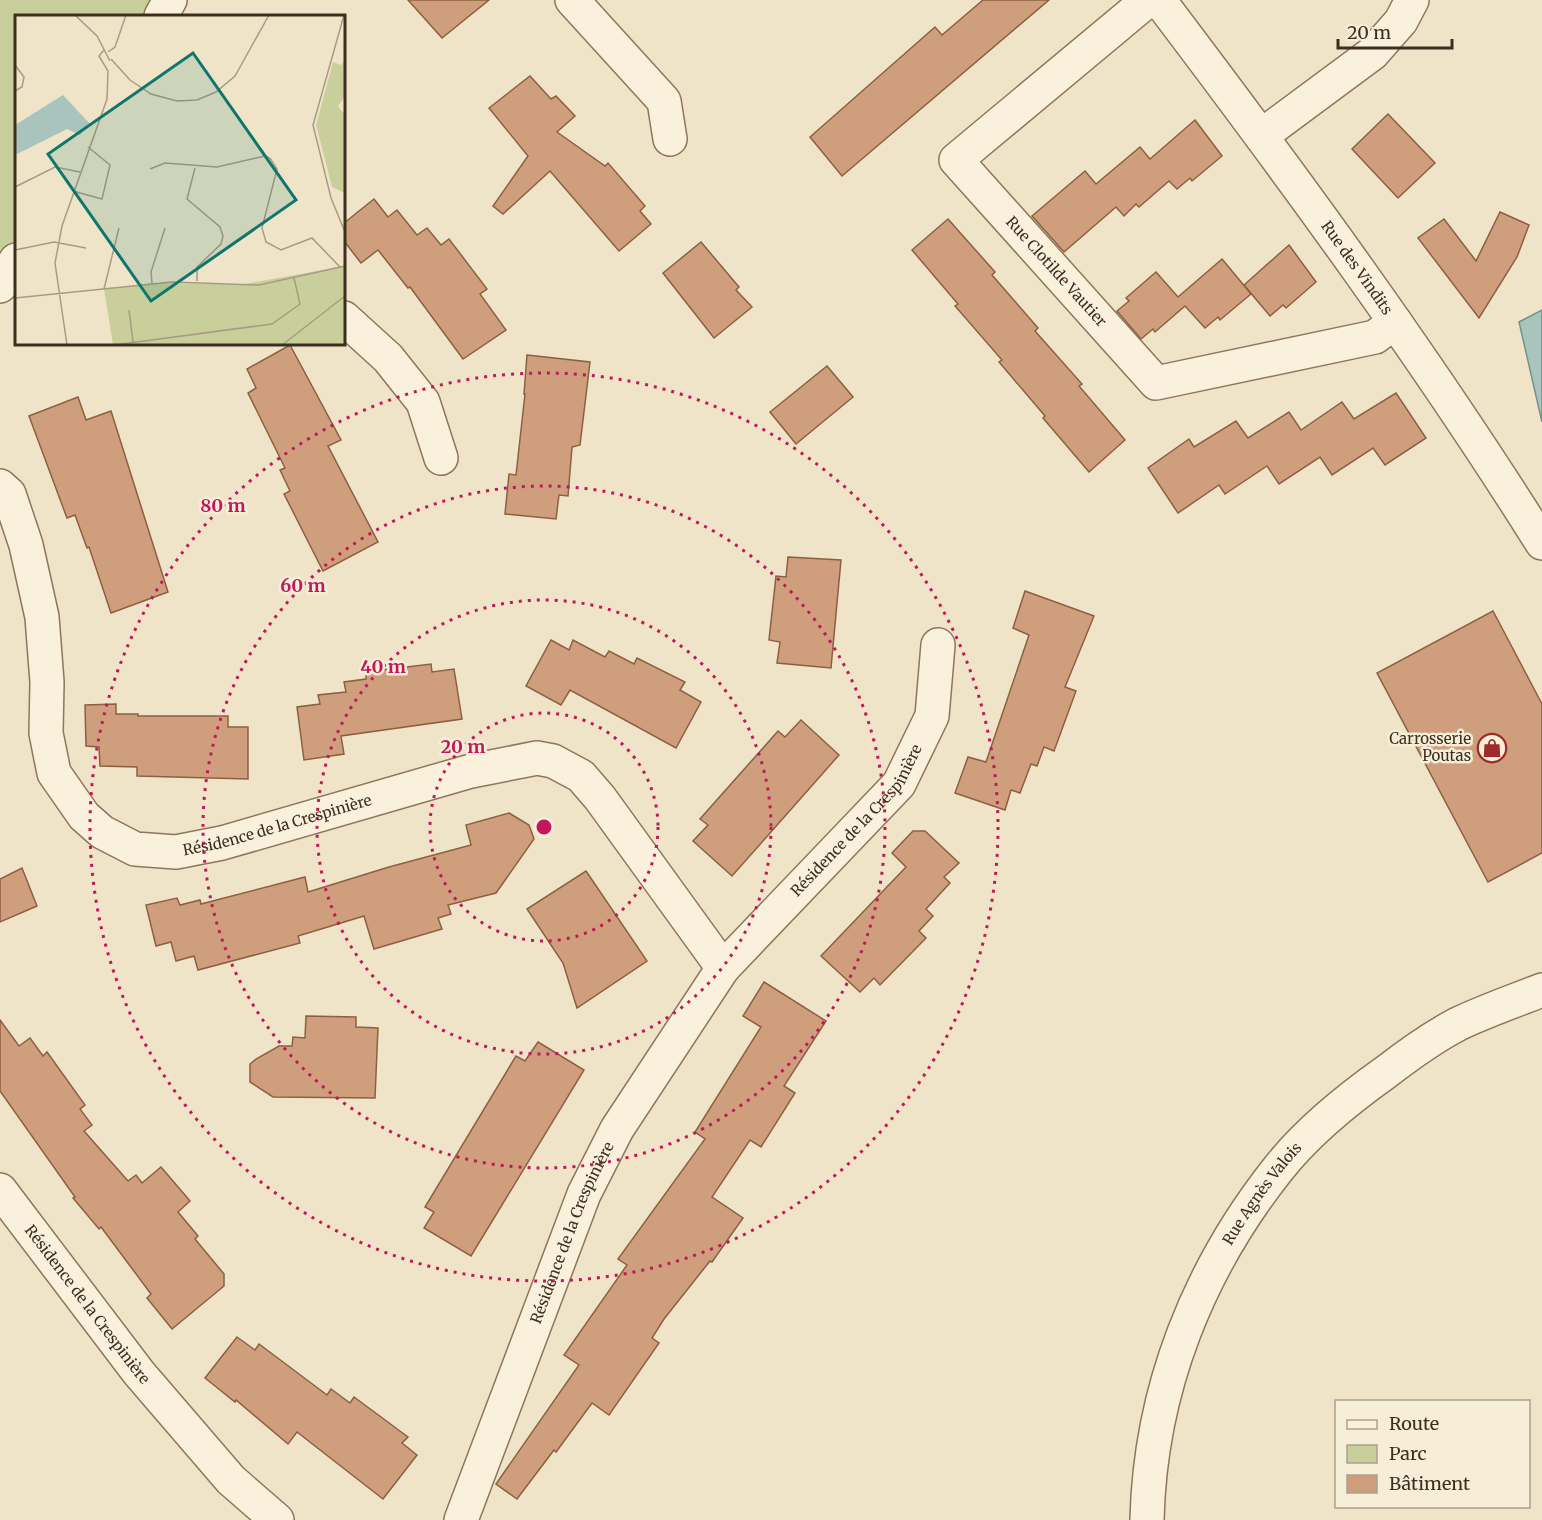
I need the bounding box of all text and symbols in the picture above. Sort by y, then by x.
scale bar [1338,12,1452,50]
inset map [15,15,345,345]
text: 20 m [1347,21,1391,44]
street label: Rue Clotilde Vautier [1002,212,1111,331]
street label: Rue des Vindits [1317,217,1397,318]
text: 80 m [200,494,246,517]
text: 60 m [280,574,326,597]
text: 40 m [360,655,406,678]
place label: Carrosserie Poutas [1389,729,1471,765]
shop icon: Carrosserie Poutas [1476,732,1508,764]
text: 20 m [441,735,485,758]
street label: Résidence de la Crespinière [787,741,926,900]
street label: Résidence de la Crespinière [181,790,374,859]
centre of rings [534,817,554,837]
street label: Résidence de la Crespinière [526,1138,618,1326]
street label: Rue Agnès Valois [1218,1138,1305,1248]
street label: Résidence de la Crespinière [21,1221,154,1388]
legend [1335,1400,1530,1508]
text: Route [1389,1412,1439,1435]
text: Parc [1389,1442,1427,1465]
text: Bâtiment [1389,1472,1470,1495]

